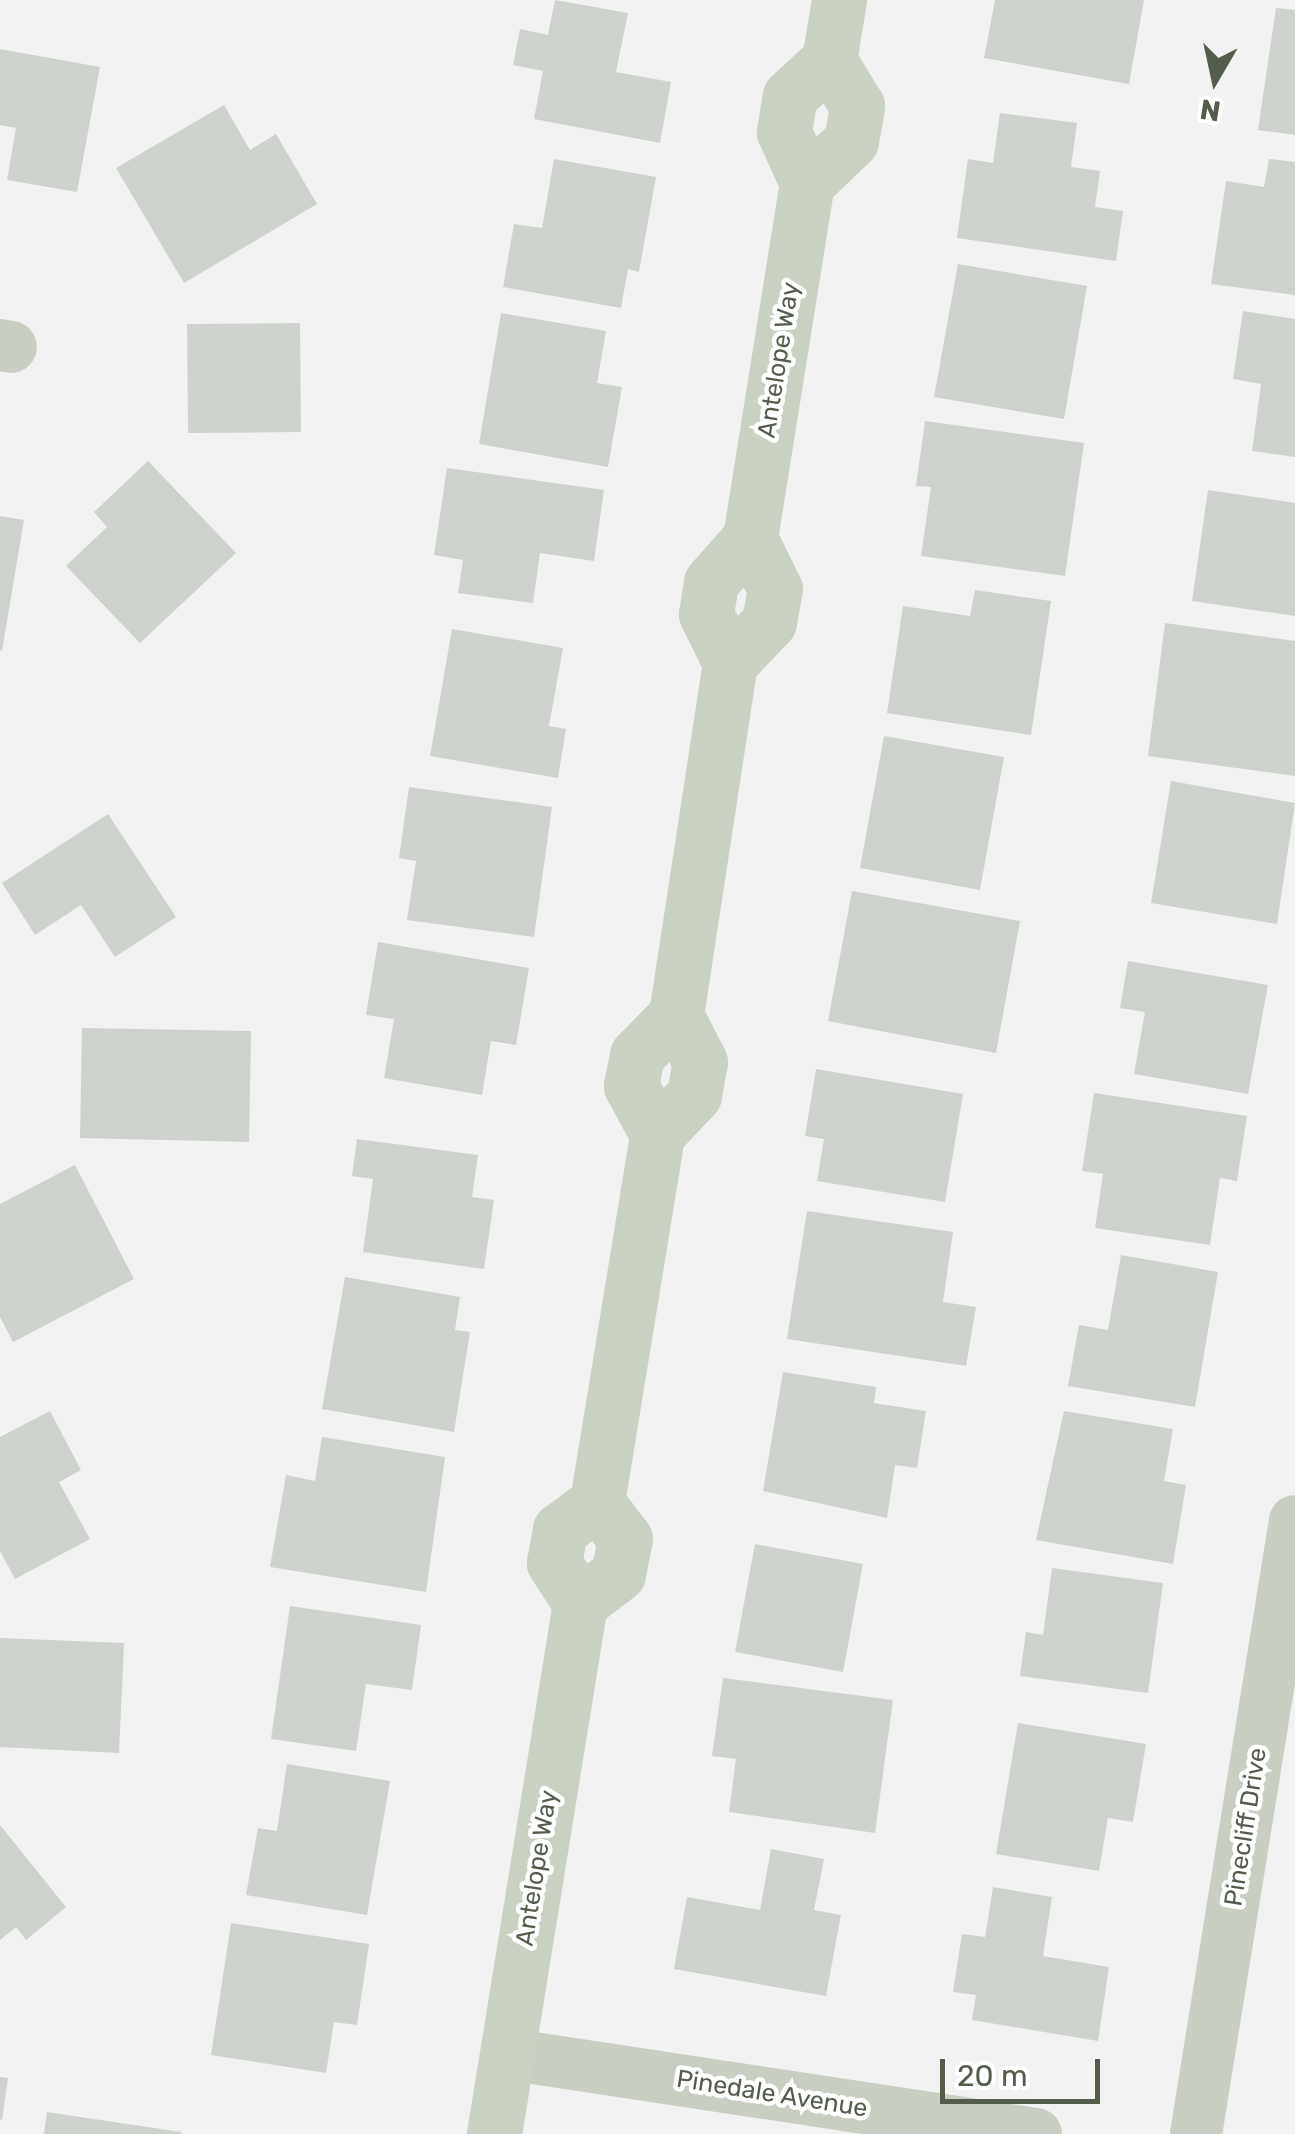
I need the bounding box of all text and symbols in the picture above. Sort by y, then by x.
north arrow [1165,30,1265,130]
text: N [1198,92,1223,128]
street label: Antelope Way [752,280,806,440]
street label: Pinecliff Drive [1219,1745,1273,1909]
street label: Antelope Way [510,1788,564,1948]
scale bar [945,2039,1105,2101]
text: 20 m [957,2058,1028,2094]
street label: Pinedale Avenue [674,2064,870,2124]

